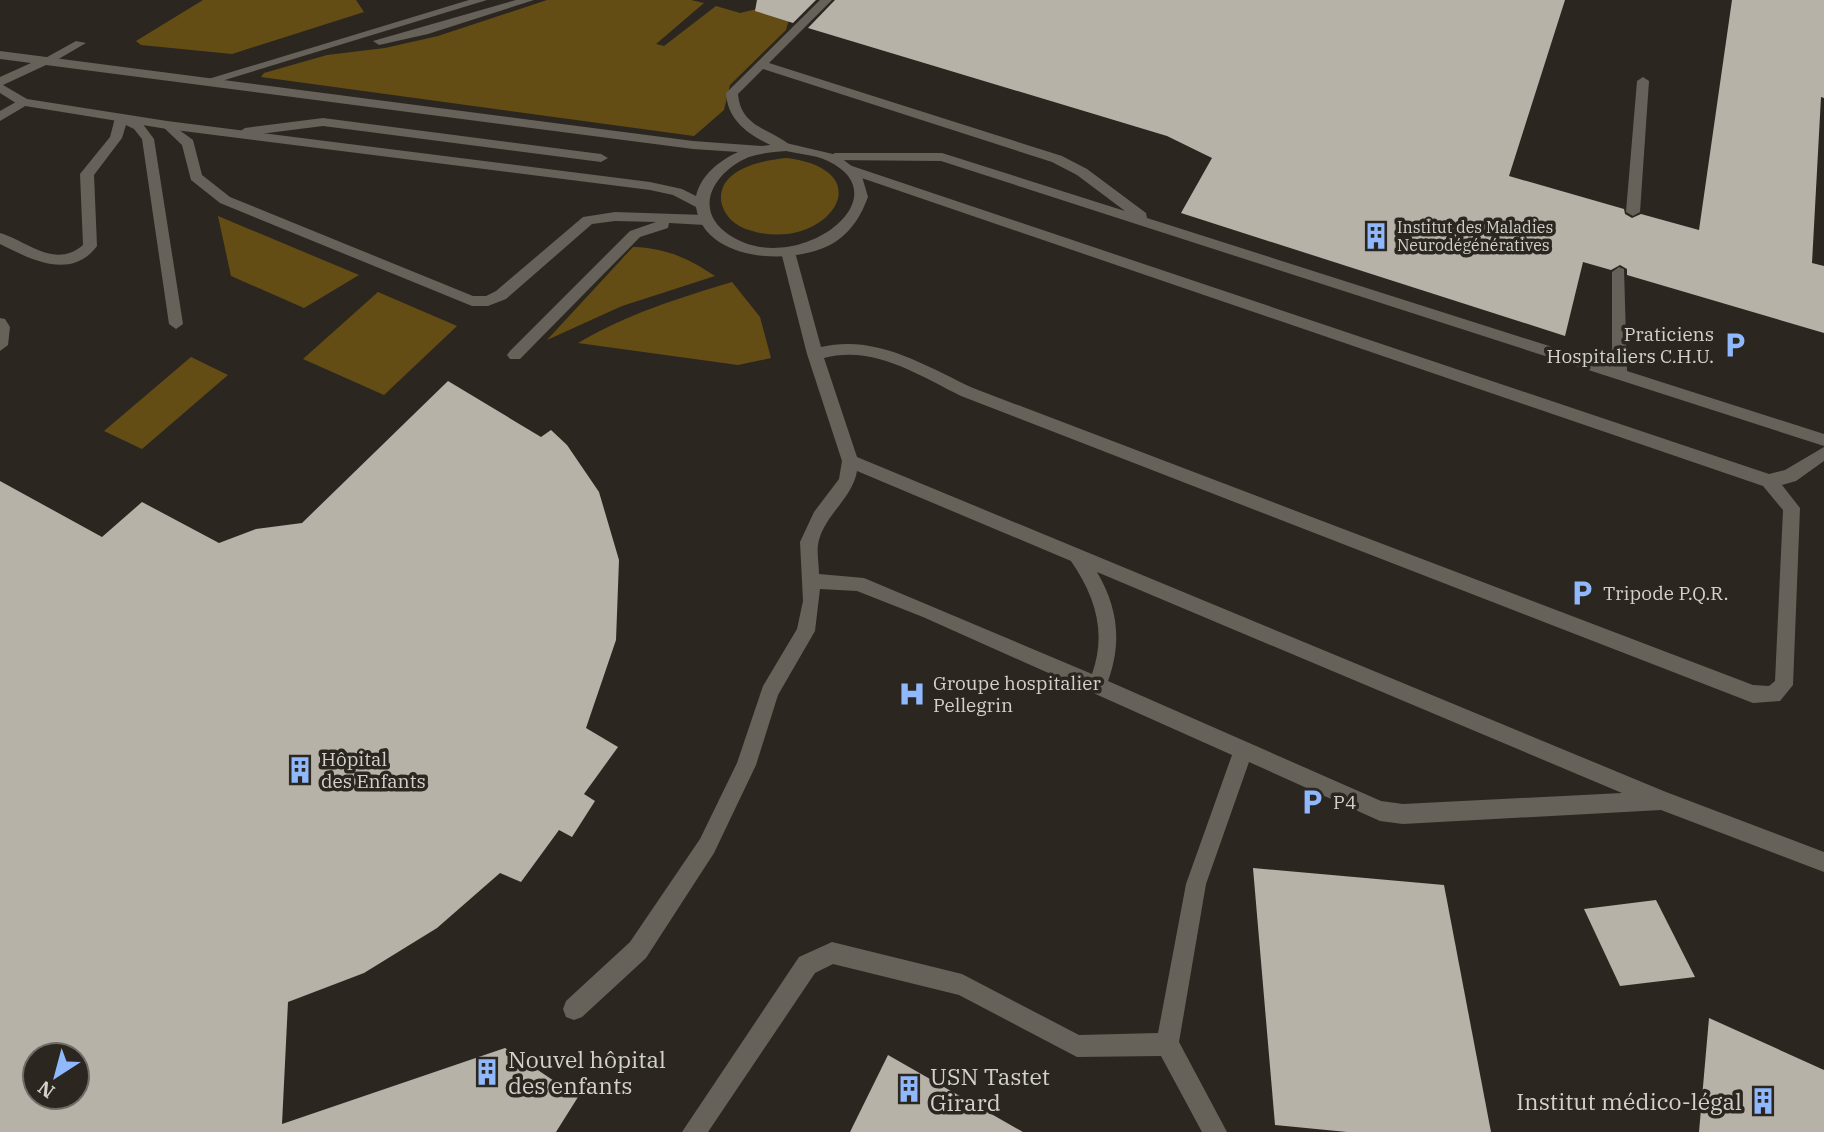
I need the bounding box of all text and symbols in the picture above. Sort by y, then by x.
place label: Institut des Maladies Neurodégénératives [1397,217,1553,255]
building icon: Institut des Maladies Neurodégénératives [1361,221,1391,251]
place label: Praticiens Hospitaliers C.H.U. [1547,322,1714,368]
parking icon: Praticiens Hospitaliers C.H.U. [1720,330,1750,360]
parking icon: Tripode P.Q.R. [1567,578,1597,608]
place label: Tripode P.Q.R. [1603,581,1729,605]
place label: Groupe hospitalier Pellegrin [933,671,1101,717]
hospital icon: Groupe hospitalier Pellegrin [897,679,927,709]
place label: Hôpital des Enfants [321,747,426,793]
building icon: Hôpital des Enfants [285,755,315,785]
parking icon: P4 [1297,787,1327,817]
place label: P4 [1333,790,1356,814]
north arrow [21,1041,91,1111]
place label: Nouvel hôpital des enfants [508,1044,666,1100]
building icon: Nouvel hôpital des enfants [472,1057,502,1087]
place label: USN Tastet Girard [930,1061,1050,1117]
building icon: USN Tastet Girard [894,1074,924,1104]
text: N [33,1076,59,1104]
place label: Institut médico-légal [1516,1086,1742,1116]
building icon: Institut médico-légal [1748,1086,1778,1116]

